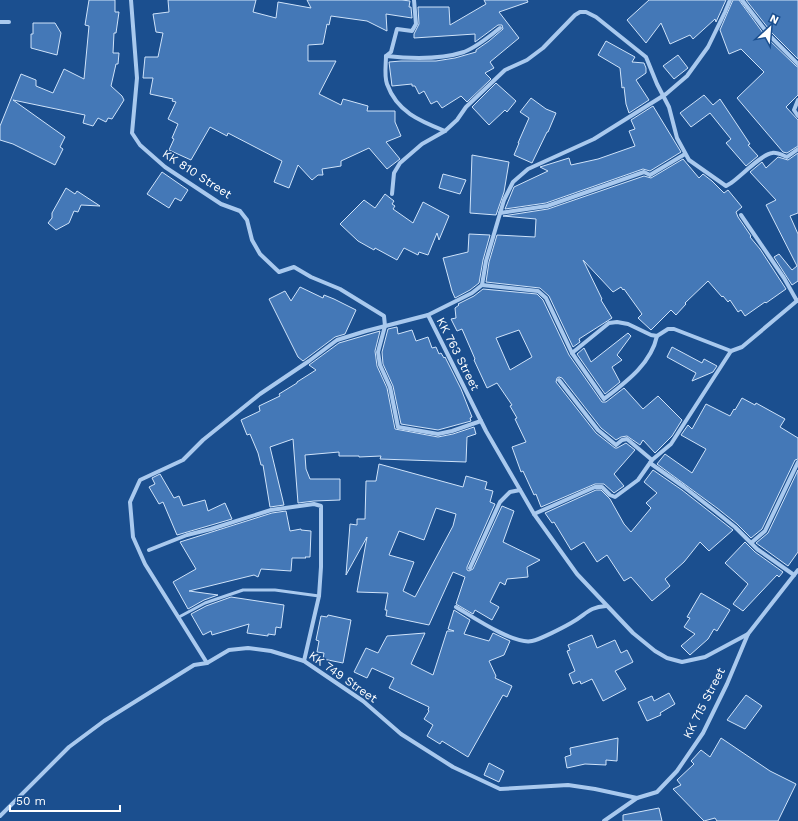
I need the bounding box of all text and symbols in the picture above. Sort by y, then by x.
north arrow [750,8,790,48]
text: N [768,12,781,27]
street label: KK 810 Street [160,146,234,202]
street label: KK 763 Street [434,315,482,393]
street label: KK 749 Street [306,648,380,706]
street label: KK 715 Street [680,665,728,741]
scale bar [10,787,120,813]
text: 50 m [16,794,46,808]

